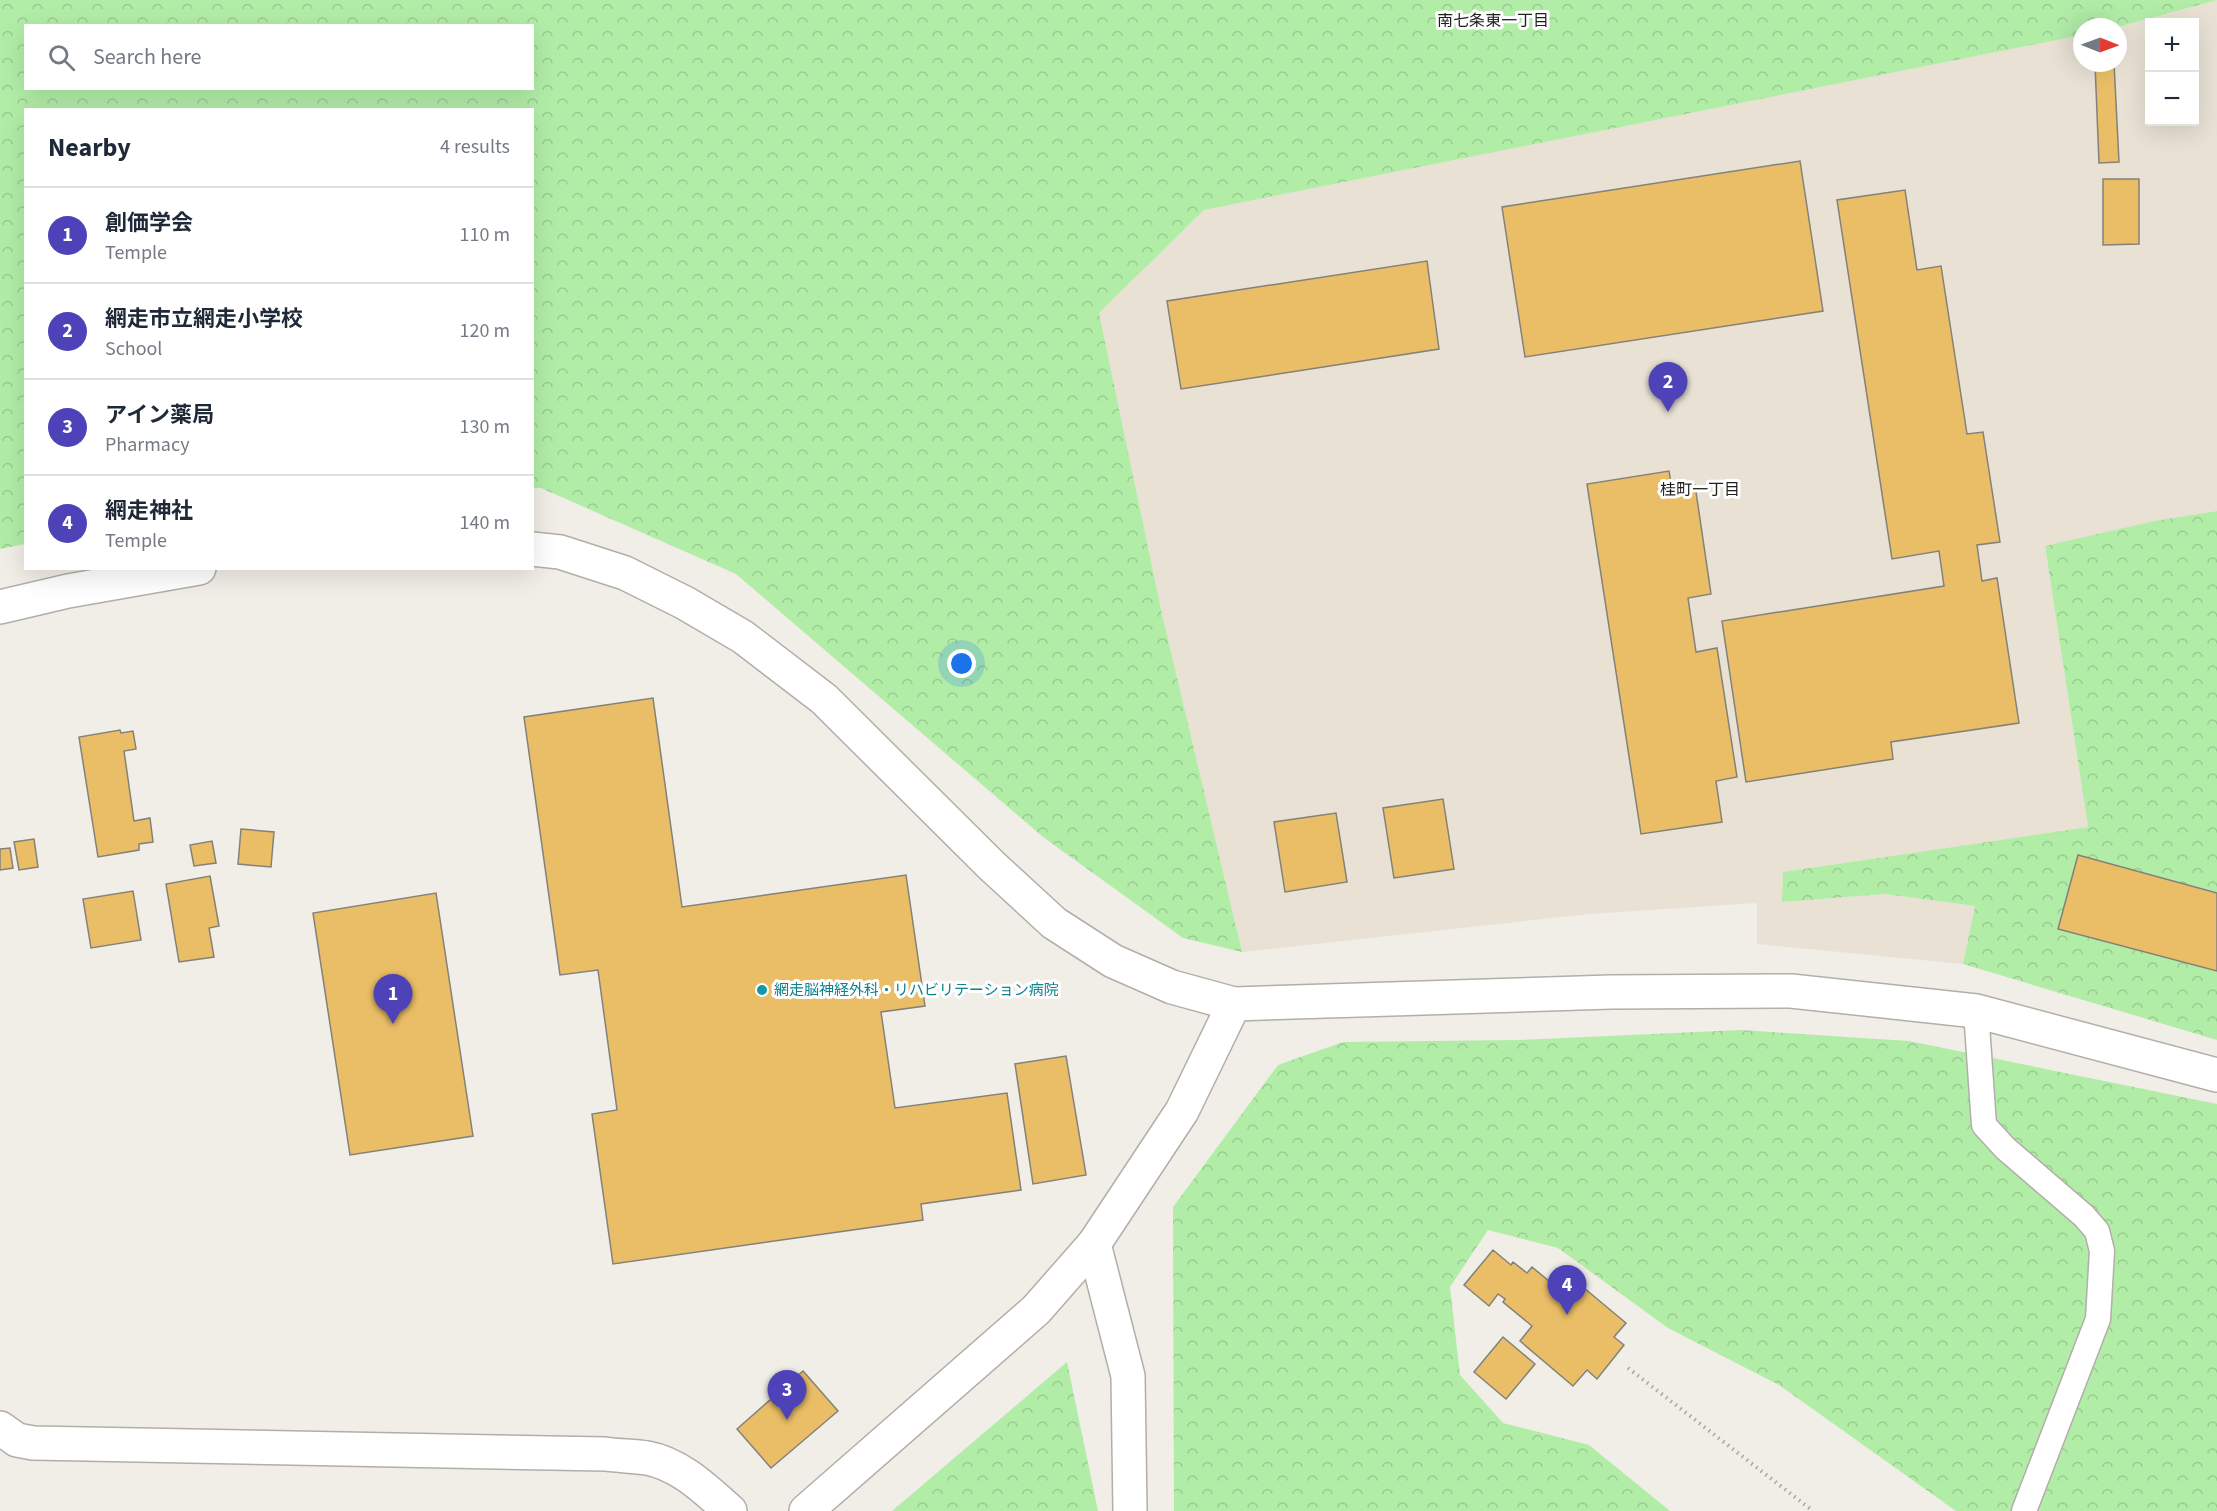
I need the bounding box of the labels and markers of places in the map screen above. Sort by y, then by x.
pin: 2 [1648,362,1688,412]
pin: 1 [374,974,412,1024]
place label: 網走脳神経外科・リハビリテーション病院 [774,980,1059,1001]
marker: 網走脳神経外科・リハビリテーション病院 [755,983,769,997]
pin: 4 [1548,1266,1586,1315]
pin: 3 [768,1370,806,1420]

